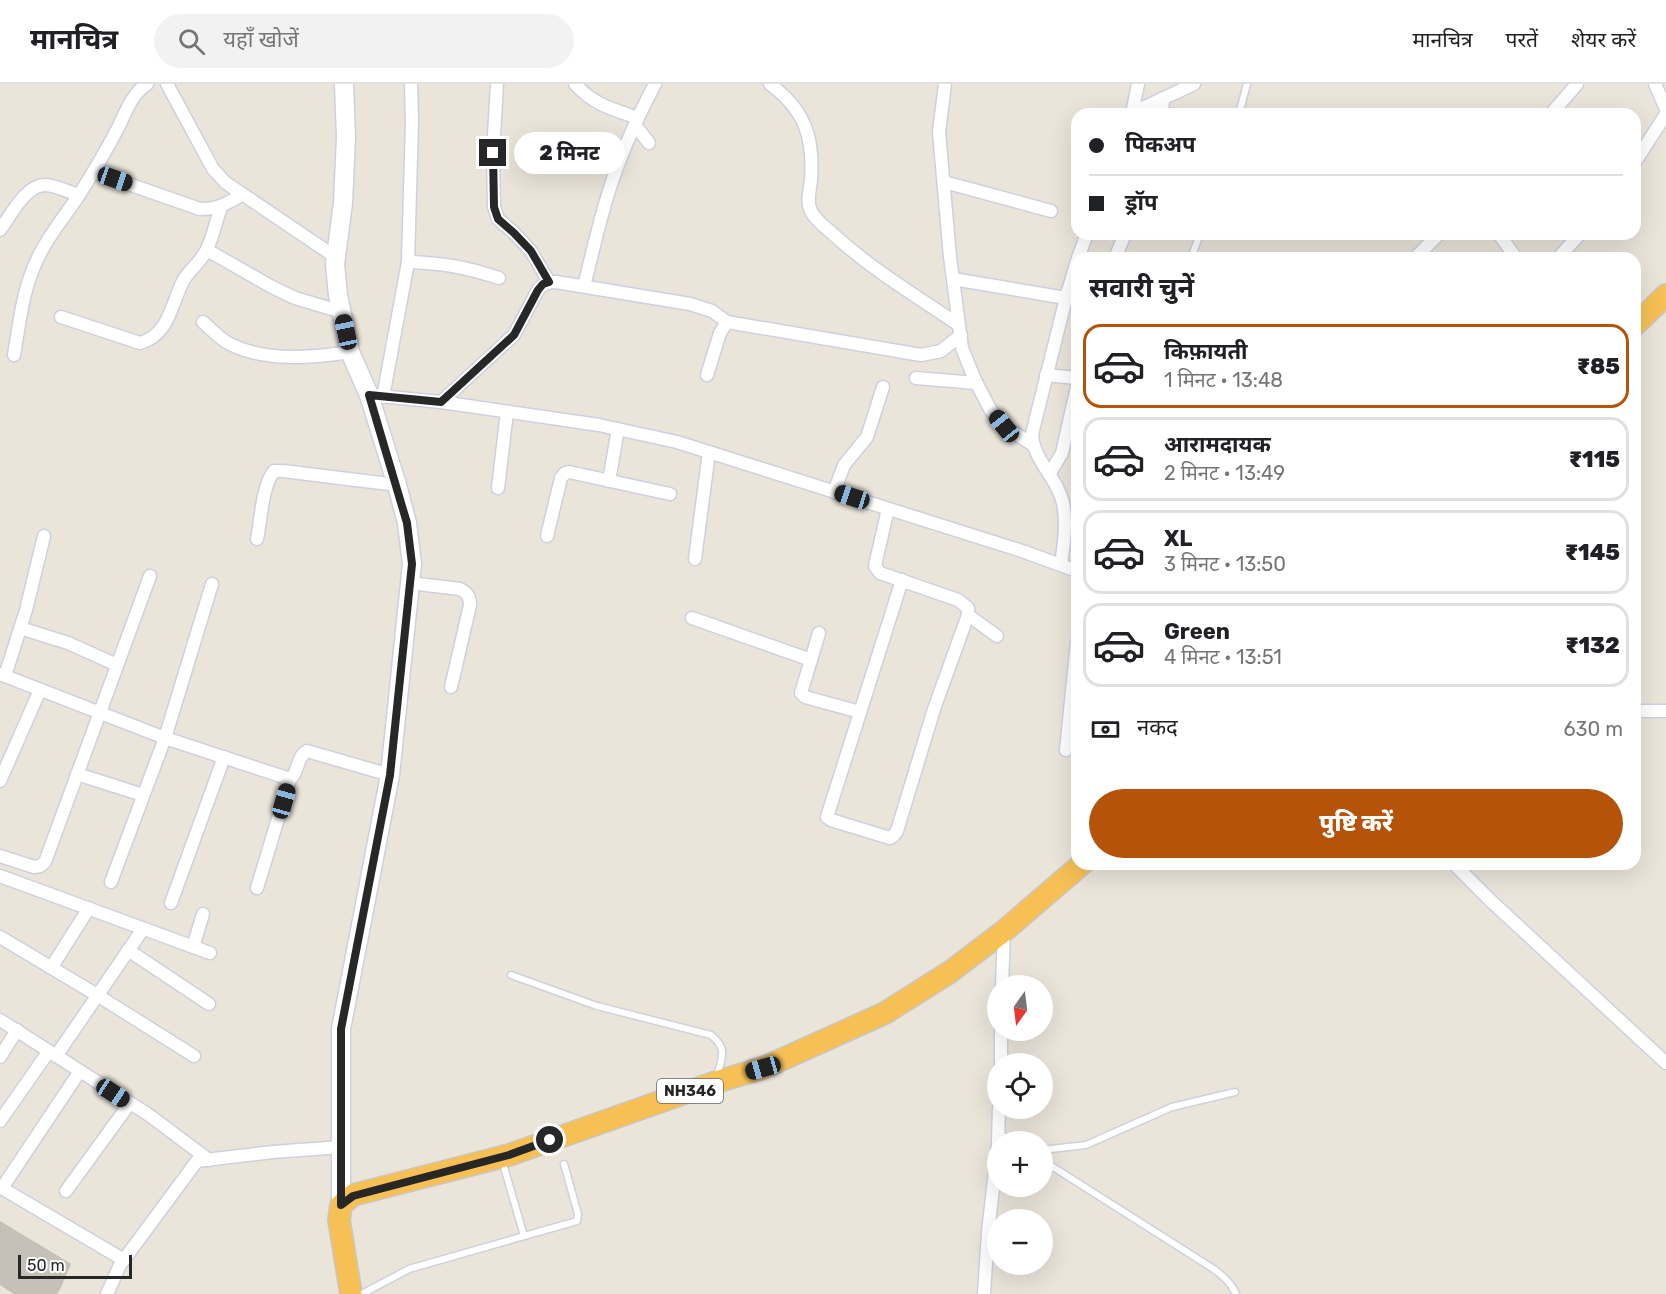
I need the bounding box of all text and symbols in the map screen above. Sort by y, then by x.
search box [154,14,574,68]
text: मानचित्र [30,23,118,56]
icon: search [175,25,208,58]
text: यहाँ खोजें [223,26,299,53]
text: मानचित्र [1413,27,1473,52]
text: परतें [1506,27,1538,52]
text: शेयर करें [1571,27,1636,52]
text: पिकअप [1125,131,1196,158]
callout: 2 मिनट [514,132,625,174]
route end [479,139,506,166]
text: 2 मिनट [539,141,600,165]
car [95,165,135,193]
text: ड्रॉप [1125,189,1158,216]
text: सवारी चुनें [1089,272,1194,304]
car [333,313,359,351]
text: किफ़ायती [1164,338,1248,365]
icon: car [1092,339,1146,393]
text: ₹85 [1577,353,1620,380]
text: 1 मिनट · 13:48 [1164,368,1283,392]
car [986,406,1022,446]
text: आरामदायक [1164,431,1271,458]
icon: car [1092,432,1146,486]
text: ₹115 [1569,446,1620,473]
text: 2 मिनट · 13:49 [1164,461,1285,485]
car [832,483,872,511]
icon: car [1092,525,1146,579]
text: XL [1164,525,1192,552]
text: ₹145 [1565,539,1620,566]
text: 3 मिनट · 13:50 [1164,552,1286,576]
icon: car [1092,618,1146,672]
text: Green [1164,618,1230,645]
text: ₹132 [1565,632,1620,659]
text: 4 मिनट · 13:51 [1164,645,1282,669]
icon: cash [1089,713,1122,746]
text: नकद [1137,714,1178,741]
text: 630 m [1564,717,1623,741]
car [270,781,298,821]
button: पुष्टि करें [1089,789,1623,858]
north arrow [987,975,1053,1041]
map controls [987,975,1053,1275]
button: locate [987,1053,1053,1119]
car [743,1054,783,1082]
car [93,1076,133,1110]
road number: NH346 [657,1079,723,1103]
route start [536,1126,563,1153]
button: + [987,1131,1053,1197]
button: − [987,1209,1053,1275]
scale bar [18,1252,132,1280]
text: 50 m [27,1256,65,1275]

